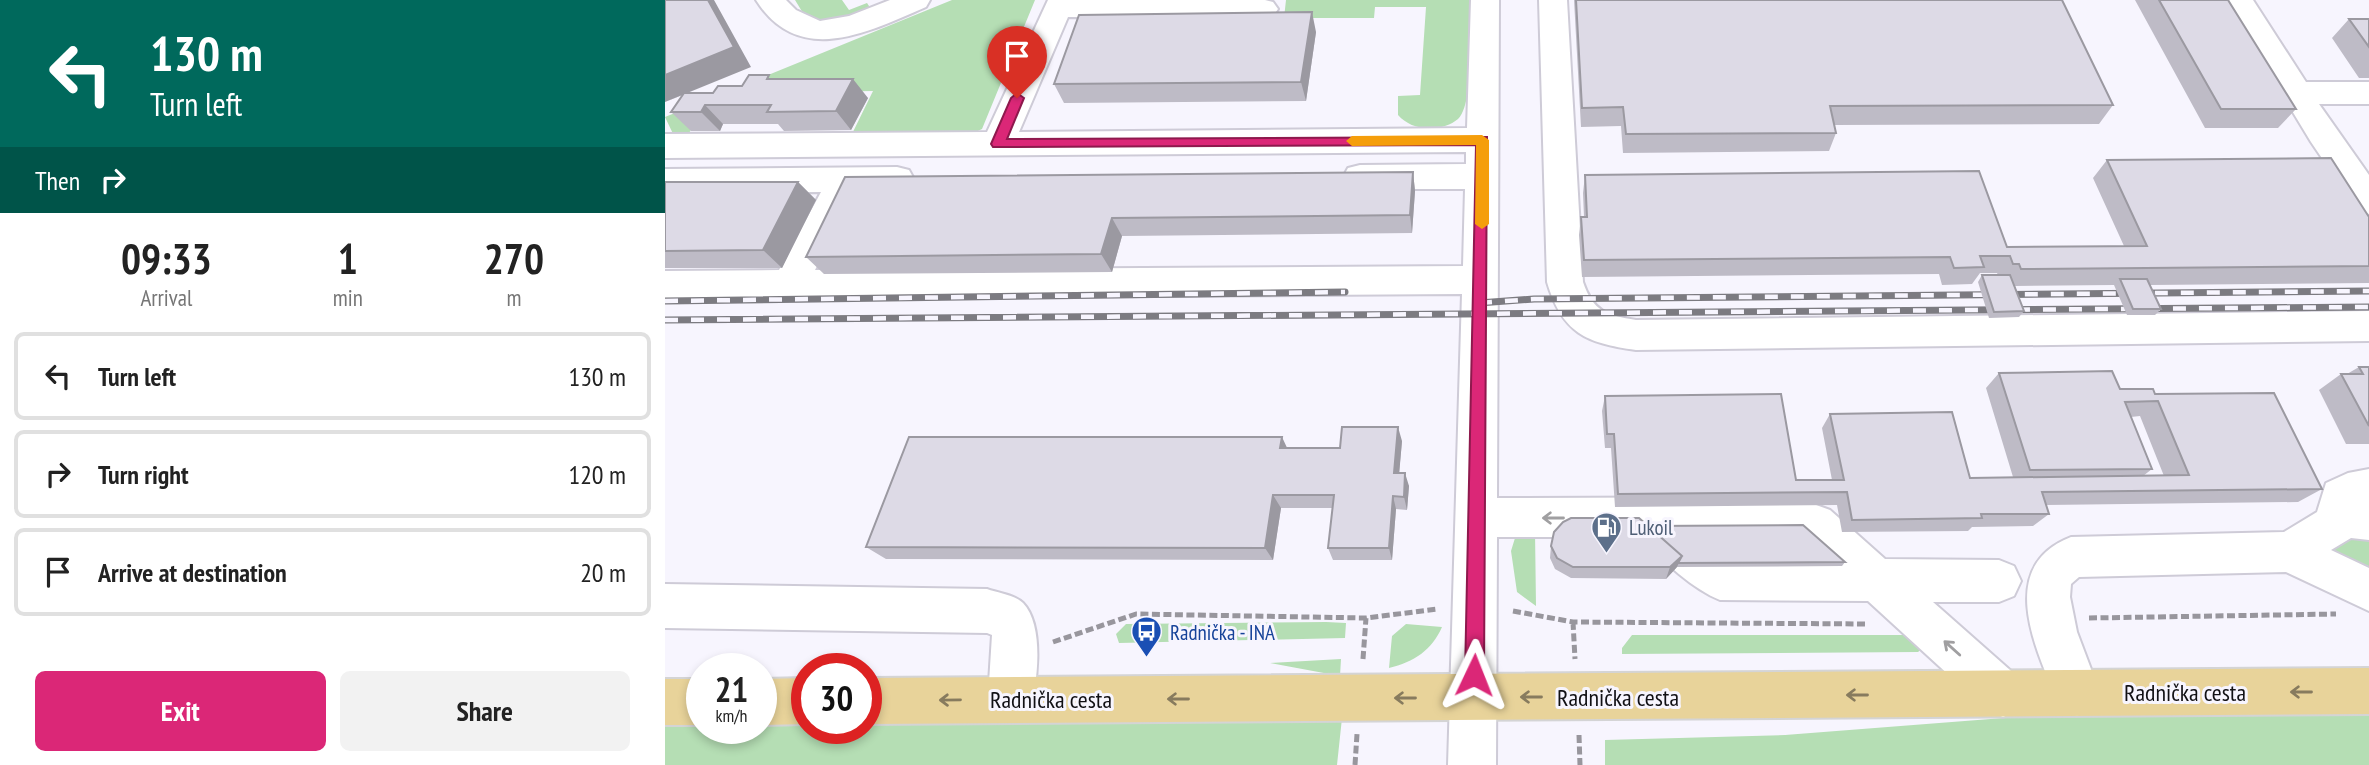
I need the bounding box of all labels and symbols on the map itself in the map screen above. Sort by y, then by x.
pin [987,26,1047,98]
fuel station icon: Lukoil [1589,510,1623,554]
one-way arrow [1542,511,1565,525]
place label: Lukoil [1629,514,1673,541]
bus stop icon: Radnička - INA [1130,615,1164,659]
place label: Radnička - INA [1170,619,1275,646]
position arrow [1437,638,1511,712]
one-way arrow [1944,640,1961,657]
speed limit sign: 30 [791,653,882,744]
street label: Radnička cesta [2124,677,2246,708]
street label: Radnička cesta [1557,682,1679,713]
street label: Radnička cesta [990,684,1112,715]
one-way arrow [2290,685,2313,698]
one-way arrow [1846,688,1869,702]
one-way arrow [1520,690,1543,704]
one-way arrow [1394,691,1417,705]
one-way arrow [1167,692,1190,706]
one-way arrow [939,693,962,707]

